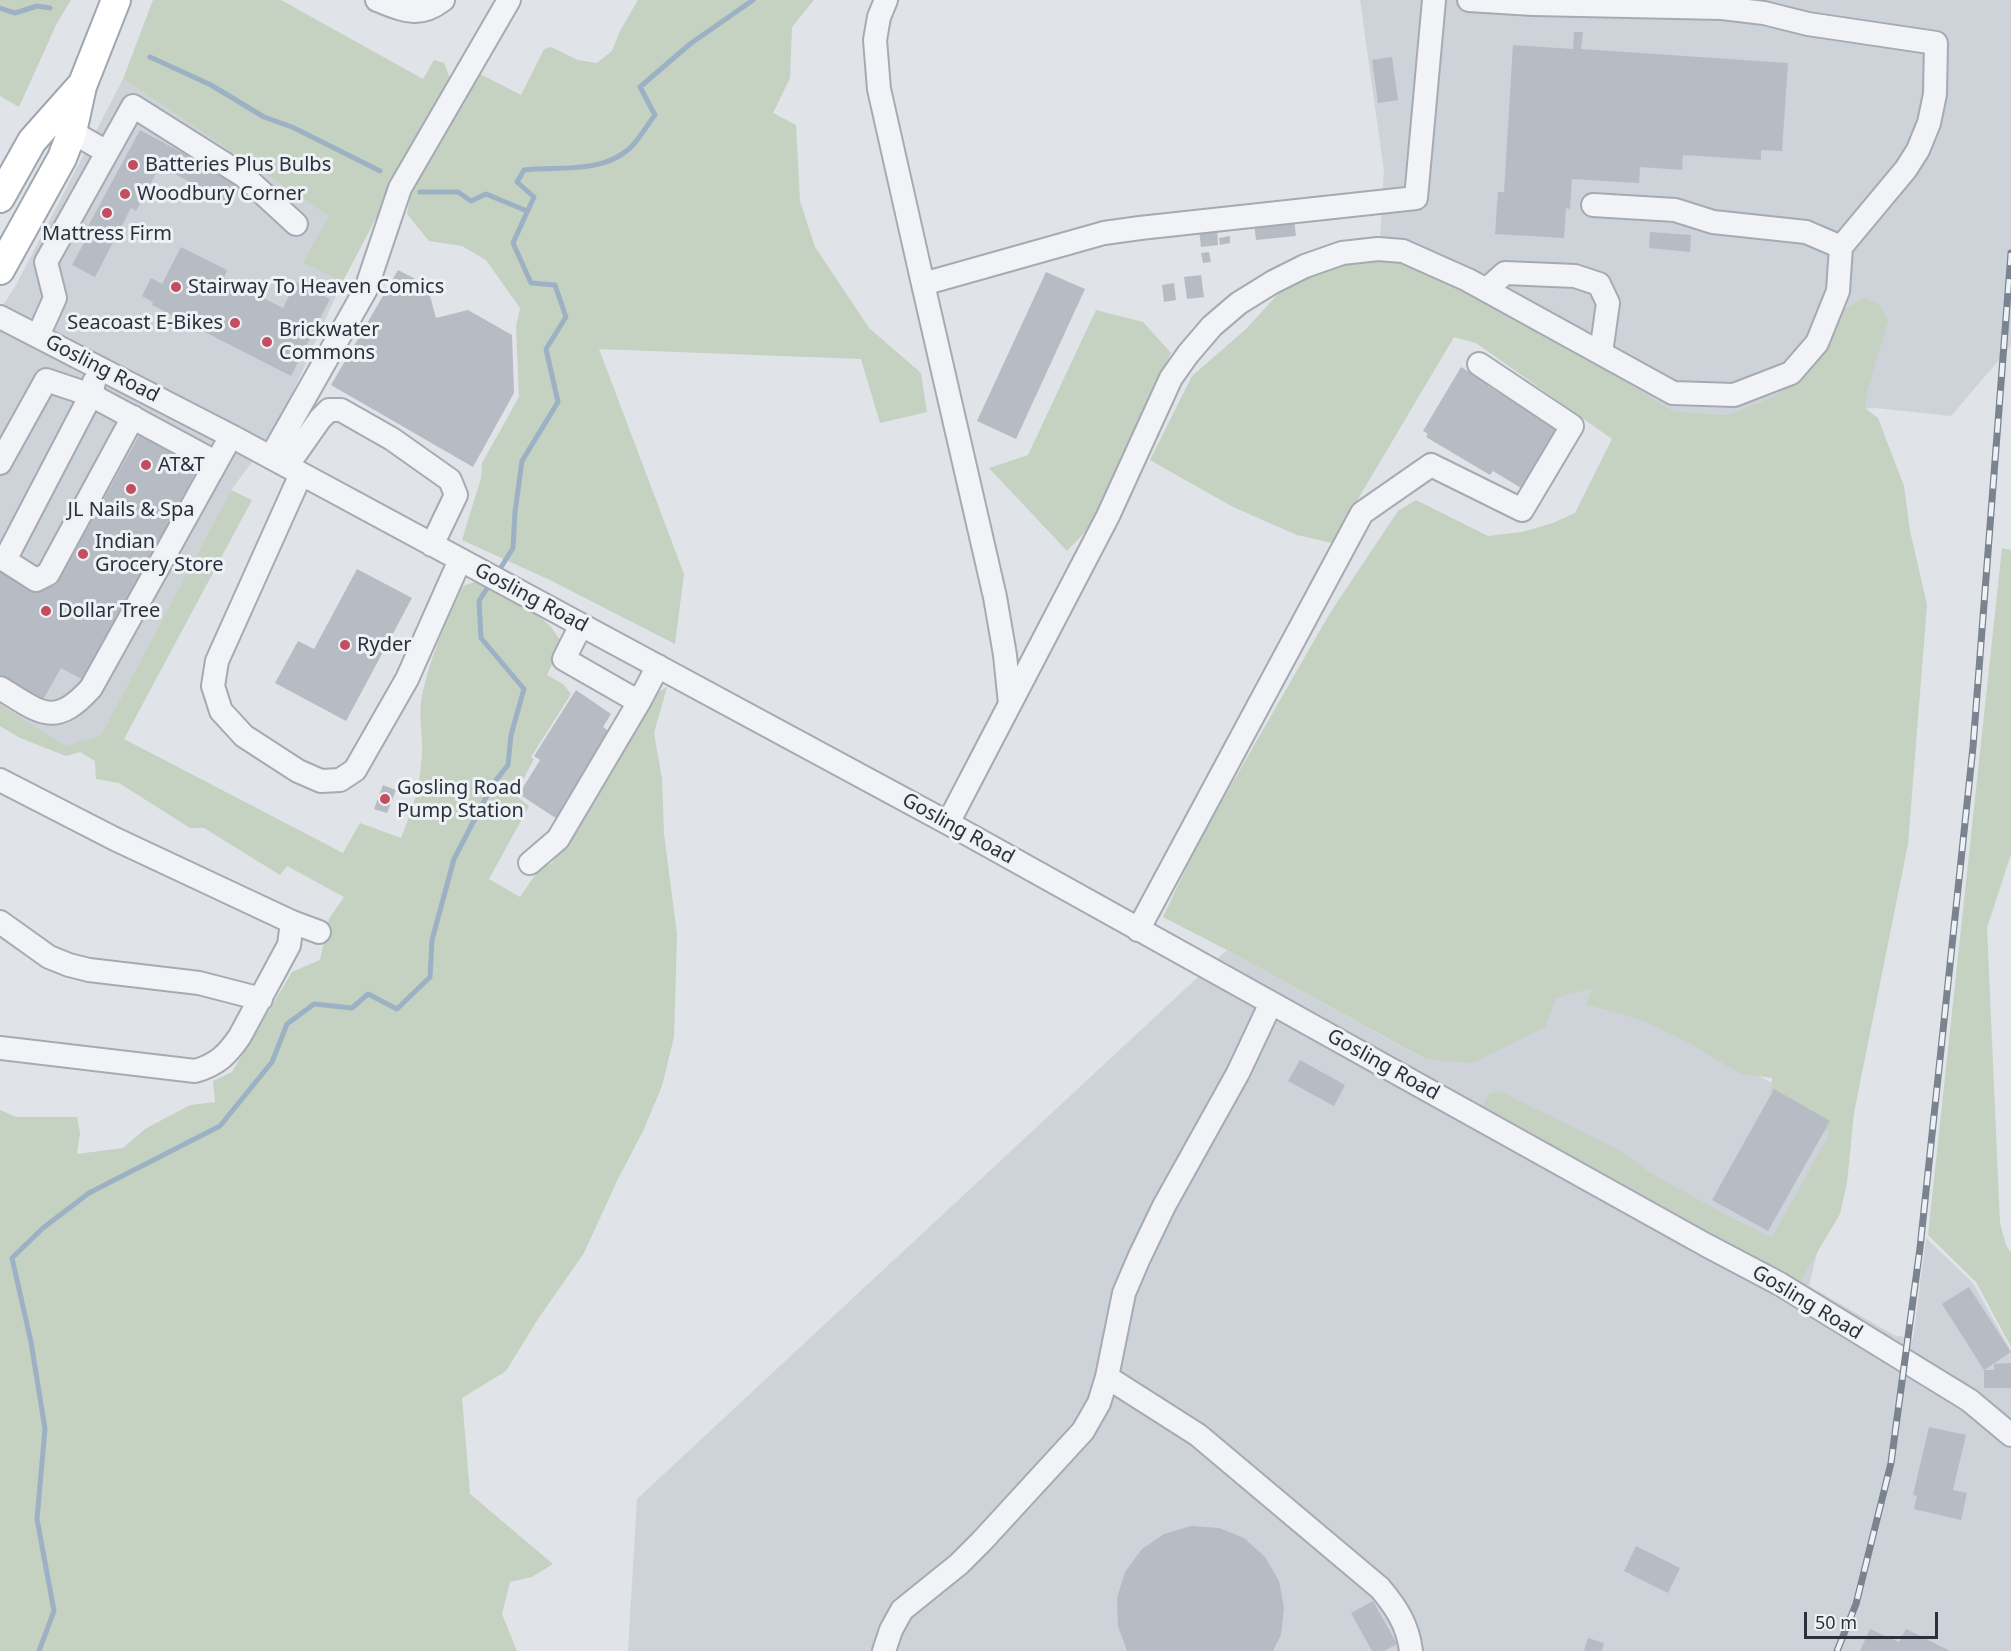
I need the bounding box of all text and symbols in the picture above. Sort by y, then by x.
place label: Batteries Plus Bulbs [145,153,331,177]
marker: Batteries Plus Bulbs [126,158,140,172]
place label: Woodbury Corner [137,182,305,206]
marker: Woodbury Corner [118,187,132,201]
marker: Mattress Firm [100,206,114,220]
place label: Mattress Firm [42,222,172,246]
place label: Stairway To Heaven Comics [188,275,444,299]
marker: Stairway To Heaven Comics [169,280,183,294]
place label: Seacoast E-Bikes [67,311,223,335]
marker: Seacoast E-Bikes [228,316,242,330]
place label: Brickwater Commons [279,318,379,365]
street label: Gosling Road [41,330,163,408]
marker: Brickwater Commons [260,335,274,349]
place label: AT&T [158,453,205,477]
marker: AT&T [139,458,153,472]
marker: JL Nails & Spa [124,482,138,496]
place label: JL Nails & Spa [68,498,194,522]
place label: Indian Grocery Store [95,530,223,577]
marker: Indian Grocery Store [76,547,90,561]
street label: Gosling Road [470,558,592,638]
place label: Dollar Tree [58,599,160,623]
marker: Dollar Tree [39,604,53,618]
place label: Ryder [357,633,411,657]
marker: Ryder [338,638,352,652]
place label: Gosling Road Pump Station [397,776,524,823]
street label: Gosling Road [898,788,1018,870]
marker: Gosling Road Pump Station [378,792,392,806]
street label: Gosling Road [1323,1024,1443,1106]
street label: Gosling Road [1747,1261,1867,1345]
scale bar [1807,1600,1940,1638]
text: 50 m [1815,1610,1857,1634]

